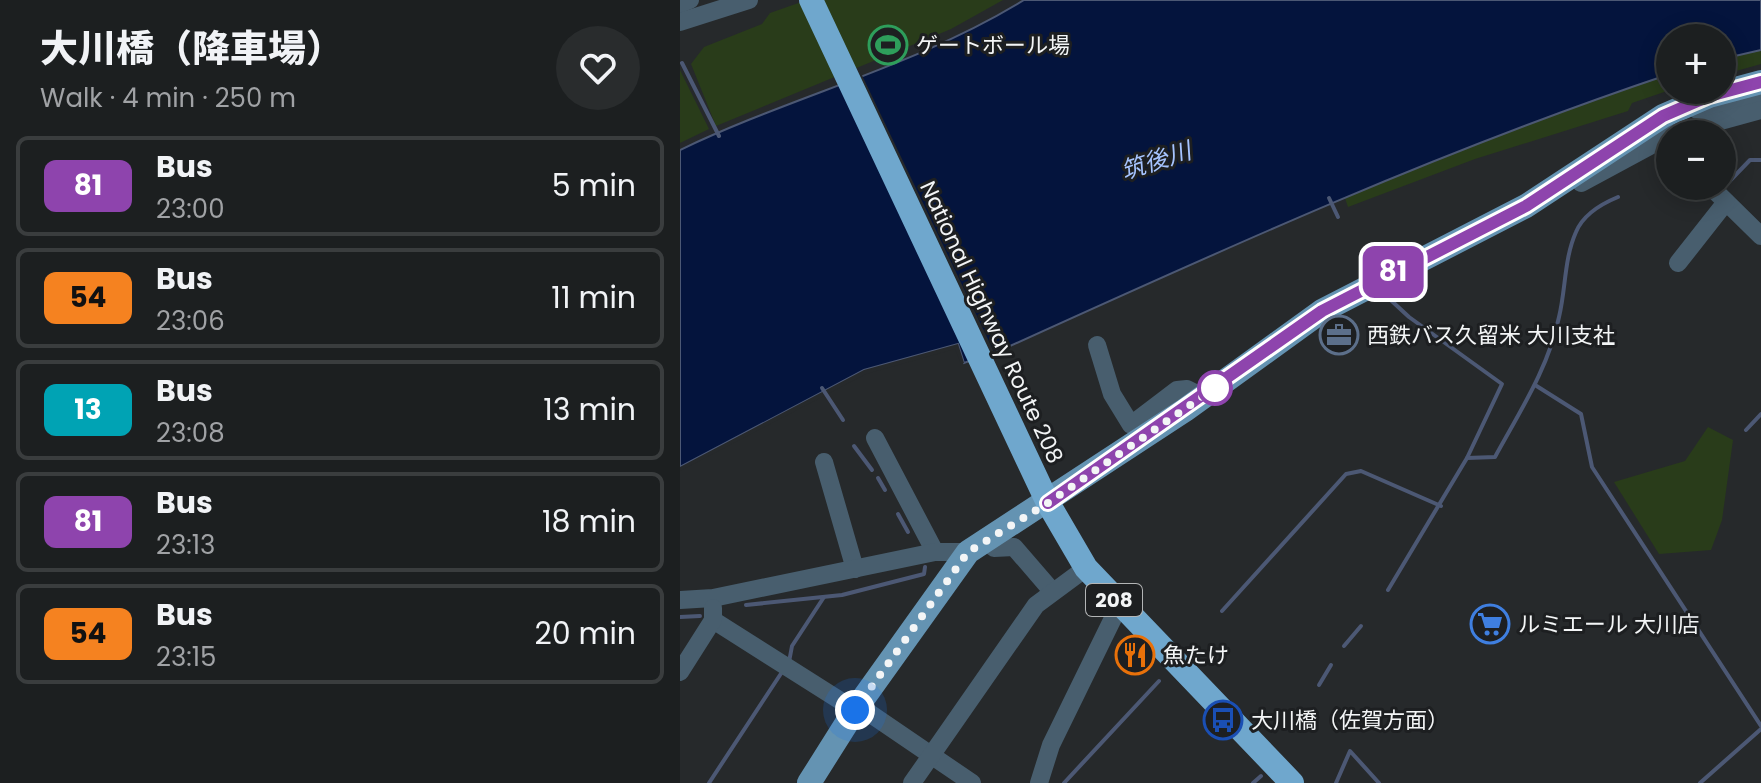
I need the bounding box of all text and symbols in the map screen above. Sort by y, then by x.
text: 大川橋（降車場） [40,22,344,75]
sports icon: ゲートボール場 [867,24,909,66]
map controls [1656,24,1736,200]
button: + [1656,24,1736,104]
button: heart [556,26,640,110]
place label: ゲートボール場 [916,30,1070,61]
text: Walk · 4 min · 250 m [40,80,296,116]
button: − [1656,120,1736,200]
water label: 筑後川 [1117,133,1198,187]
text: Bus [156,145,213,188]
text: 5 min [552,164,636,207]
text: 81 [74,166,102,205]
street label: National Highway Route 208 [912,176,1071,468]
text: 23:00 [156,191,224,227]
line badge: 81 [1357,246,1429,298]
text: 81 [1379,252,1407,291]
text: Bus [156,257,213,300]
text: 11 min [551,276,636,319]
text: 54 [69,278,107,317]
text: 23:06 [156,303,225,339]
office icon: 西鉄バス久留米 大川支社 [1318,314,1360,356]
place label: 西鉄バス久留米 大川支社 [1367,320,1615,351]
text: Bus [156,369,213,412]
unlabelled marker [1198,371,1232,405]
text: 13 min [543,388,636,431]
text: 13 [74,390,102,429]
text: 23:08 [156,415,225,451]
text: Bus [156,481,213,524]
text: 18 min [542,500,636,543]
text: 81 [74,502,102,541]
text: 23:13 [156,527,215,563]
road number: 208 [1086,584,1142,616]
text: Bus [156,593,213,636]
supermarket icon: ルミエール 大川店 [1469,603,1511,645]
place label: ルミエール 大川店 [1518,609,1700,640]
text: 20 min [534,612,636,655]
text: 54 [69,614,107,653]
restaurant icon: 魚たけ [1114,634,1156,676]
text: 23:15 [156,639,216,675]
place label: 魚たけ [1163,640,1229,671]
your location [835,690,875,730]
bus stop icon: 大川橋（佐賀方面） [1202,699,1244,741]
place label: 大川橋（佐賀方面） [1251,705,1449,736]

